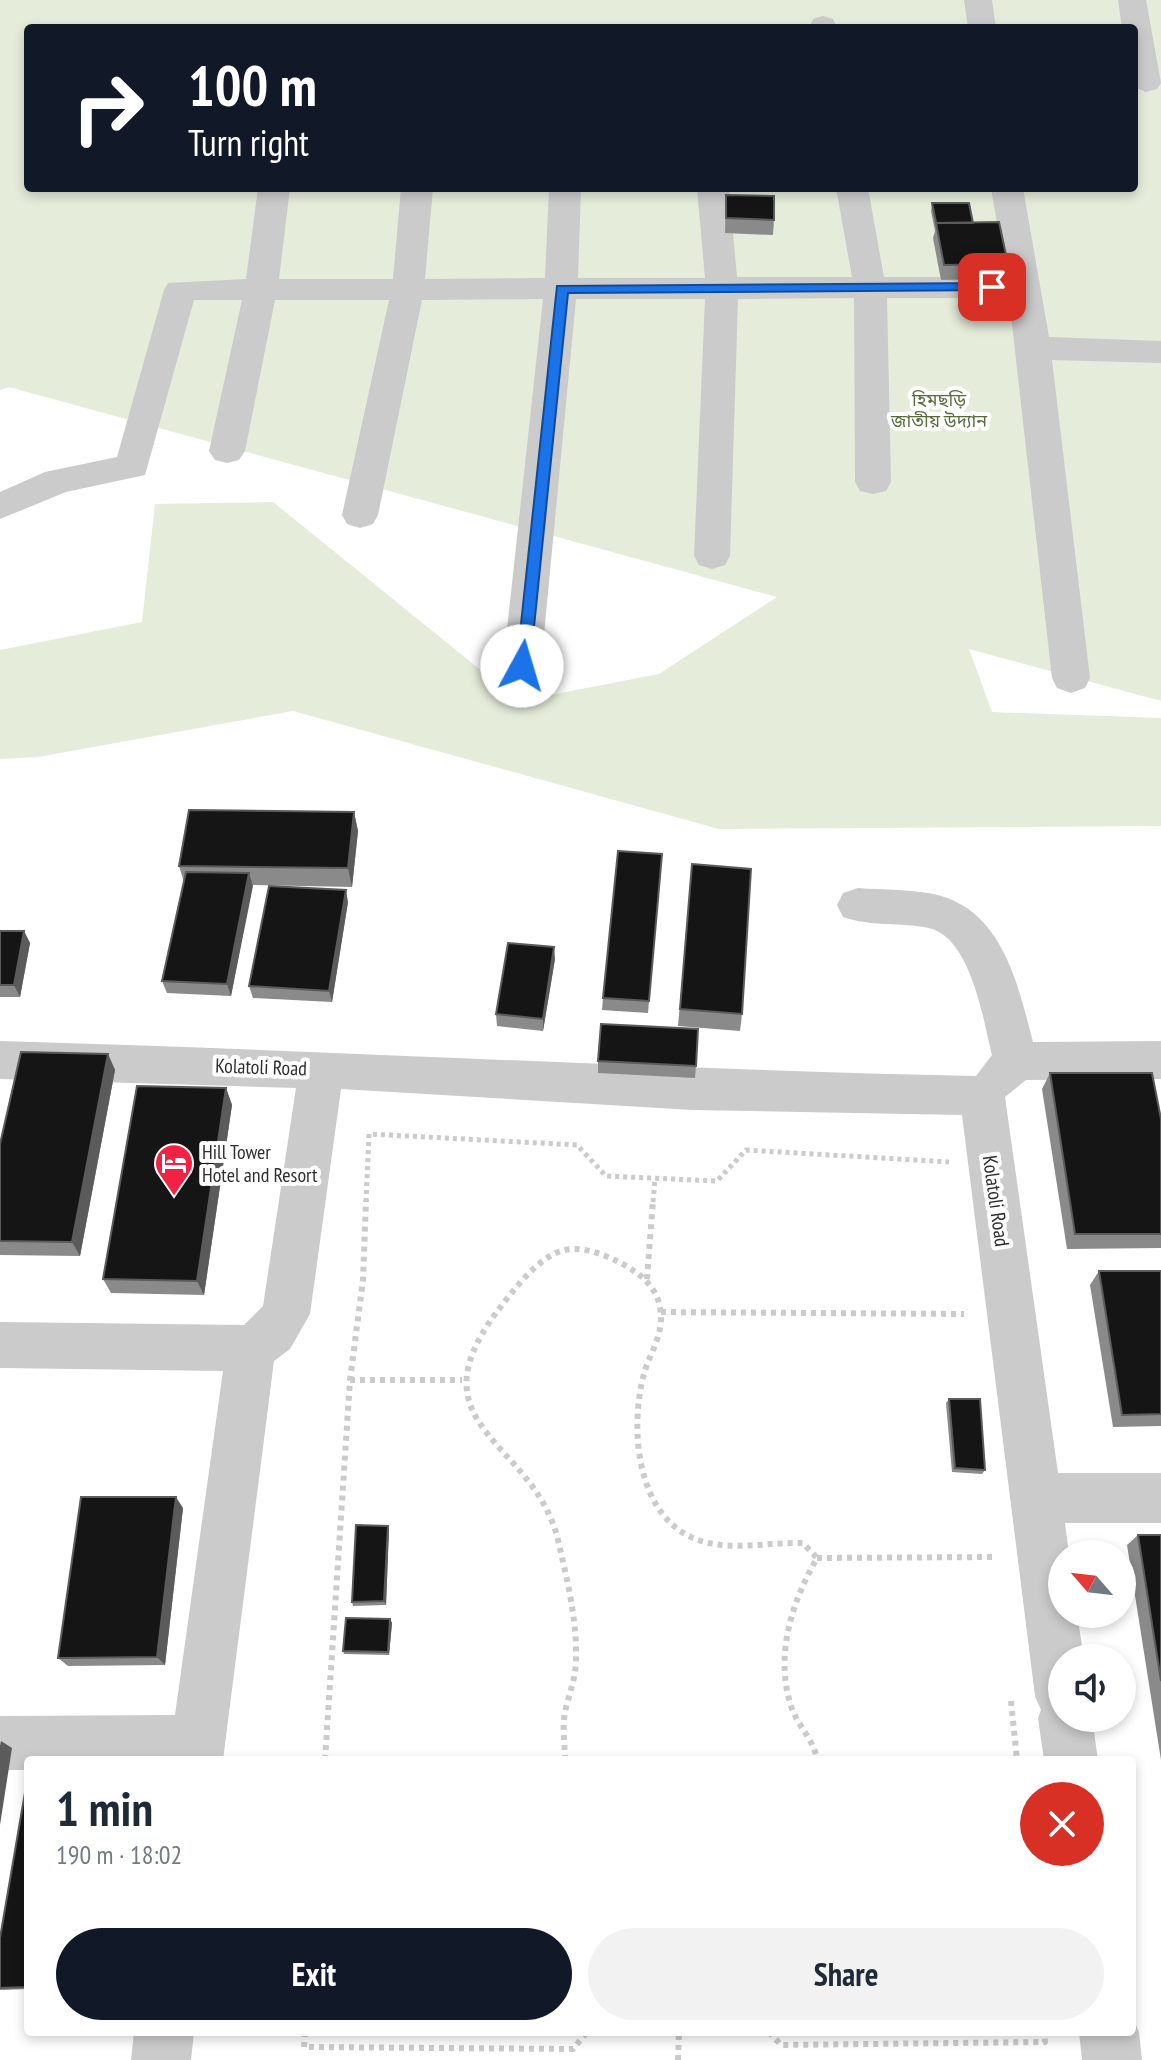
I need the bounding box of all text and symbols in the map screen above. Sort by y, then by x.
text: 100 m [188,49,317,121]
icon: right [56,56,160,160]
text: Turn right [188,119,309,166]
pin [958,253,1026,321]
icon: arrive [970,265,1014,309]
park label: হিমছড়ি জাতীয় উদ্যান [890,388,988,432]
position arrow [480,624,564,708]
street label: Kolatoli Road [215,1052,307,1082]
place label: Hill Tower Hotel and Resort [202,1139,318,1188]
hotel icon: Hill Tower Hotel and Resort [153,1142,195,1197]
street label: Kolatoli Road [977,1154,1015,1248]
north arrow [1048,1540,1136,1628]
map controls [1048,1540,1136,1732]
button: sound [1048,1644,1136,1732]
text: 1 min [56,1777,153,1839]
button: close [1020,1782,1104,1866]
text: 190 m · 18:02 [56,1838,182,1871]
button: Exit [56,1928,572,2020]
button: Share [588,1928,1104,2020]

